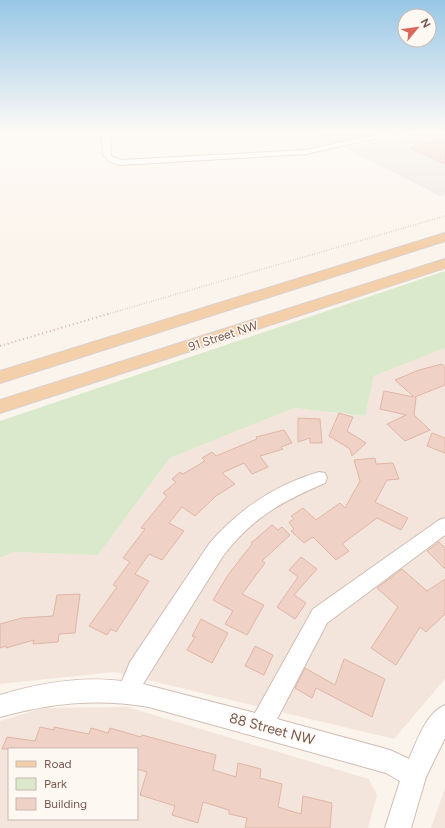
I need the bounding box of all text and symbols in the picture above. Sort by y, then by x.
north arrow [397,8,437,48]
text: N [418,17,433,30]
street label: 91 Street NW [187,318,260,354]
street label: 88 Street NW [227,709,317,749]
legend [8,748,138,820]
text: Road [44,757,72,771]
text: Park [44,777,67,791]
text: Building [44,797,87,811]

